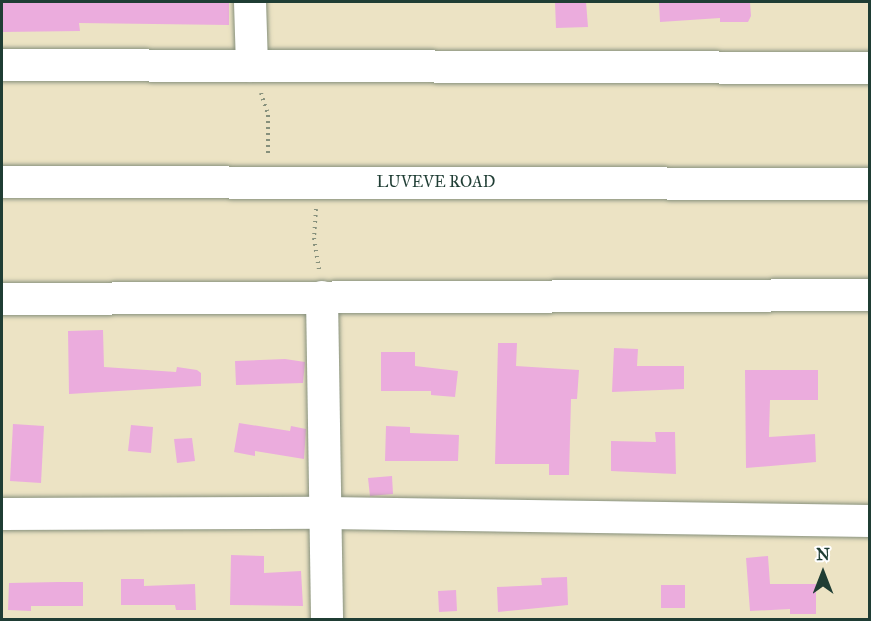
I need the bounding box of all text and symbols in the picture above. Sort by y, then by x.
street label: LUVEVE ROAD [377,172,495,192]
north arrow [793,543,853,603]
text: N [816,545,830,564]

